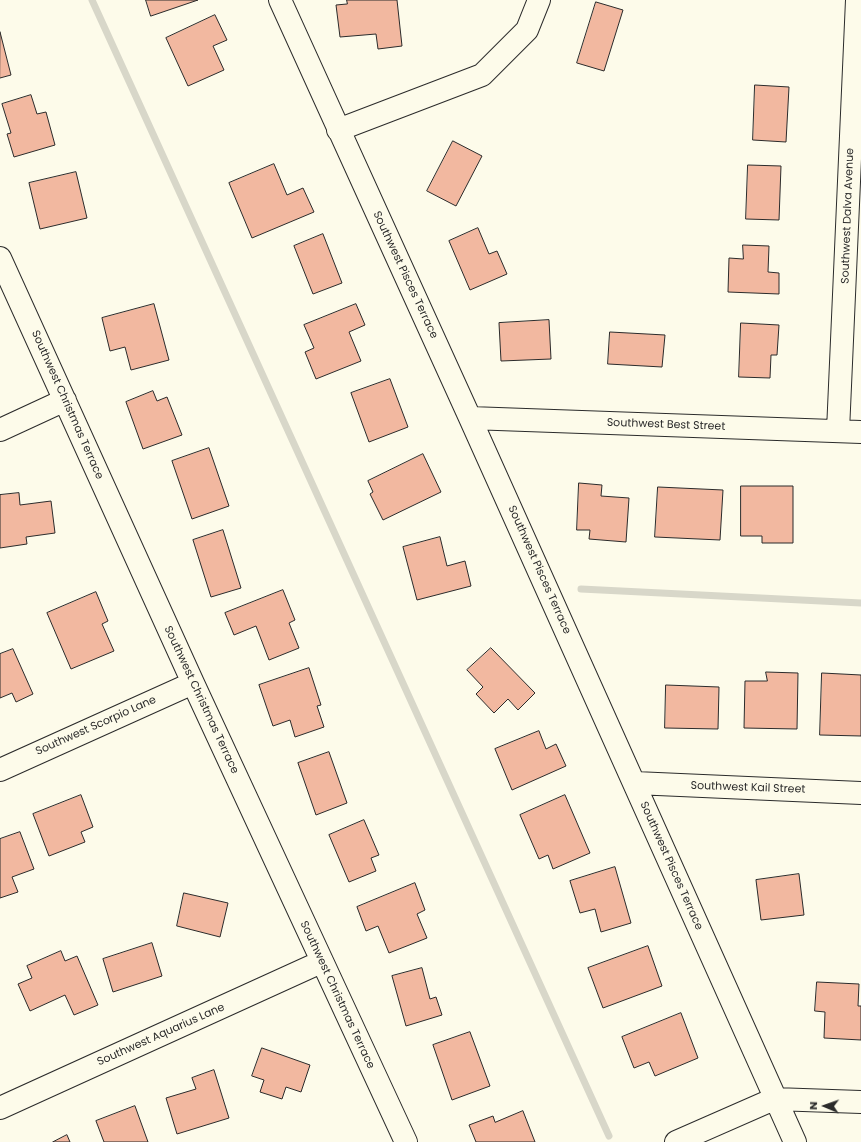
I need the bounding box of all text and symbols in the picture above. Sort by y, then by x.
street label: Southwest Dalva Avenue [839,148,857,284]
street label: Southwest Pisces Terrace [370,209,440,341]
street label: Southwest Christmas Terrace [28,329,106,481]
street label: Southwest Best Street [607,416,725,434]
street label: Southwest Pisces Terrace [505,504,573,636]
street label: Southwest Christmas Terrace [161,624,241,776]
street label: Southwest Scorpio Lane [34,693,158,759]
street label: Southwest Kail Street [690,779,806,797]
street label: Southwest Pisces Terrace [637,800,705,932]
street label: Southwest Christmas Terrace [297,919,377,1071]
street label: Southwest Aquarius Lane [95,1001,227,1069]
north arrow [805,1086,845,1126]
text: N [805,1101,821,1110]

